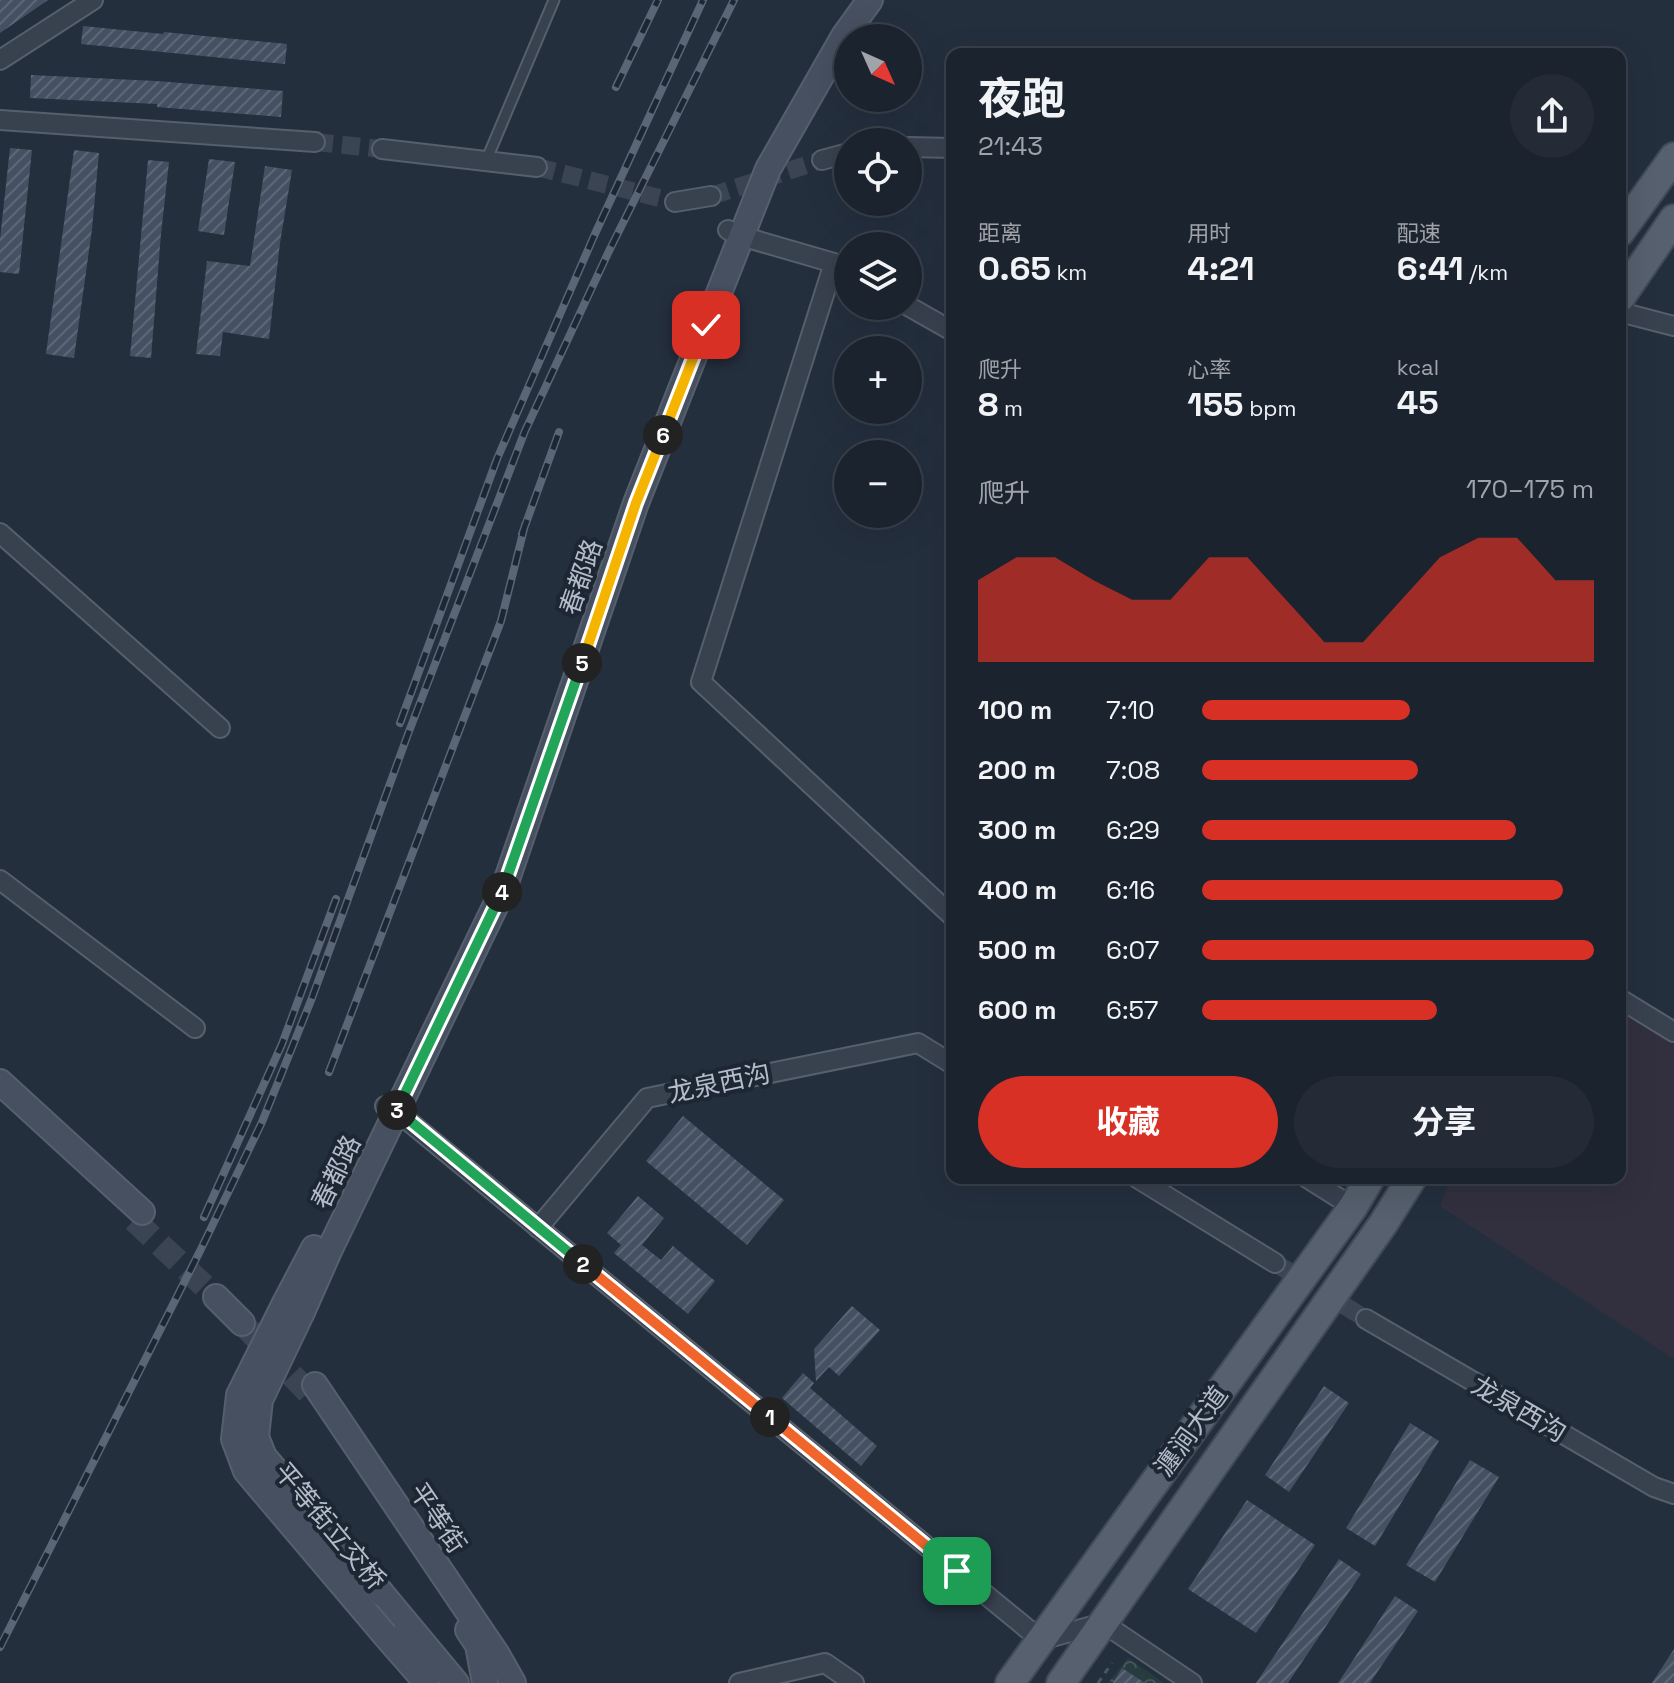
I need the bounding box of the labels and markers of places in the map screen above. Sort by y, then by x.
pin [672,291,740,359]
pin: 6 [643,415,683,455]
pin: 5 [562,643,602,683]
pin: 4 [482,872,522,912]
pin: 3 [377,1090,417,1130]
pin: 2 [563,1244,603,1284]
pin: 1 [750,1397,790,1437]
pin [923,1537,991,1605]

